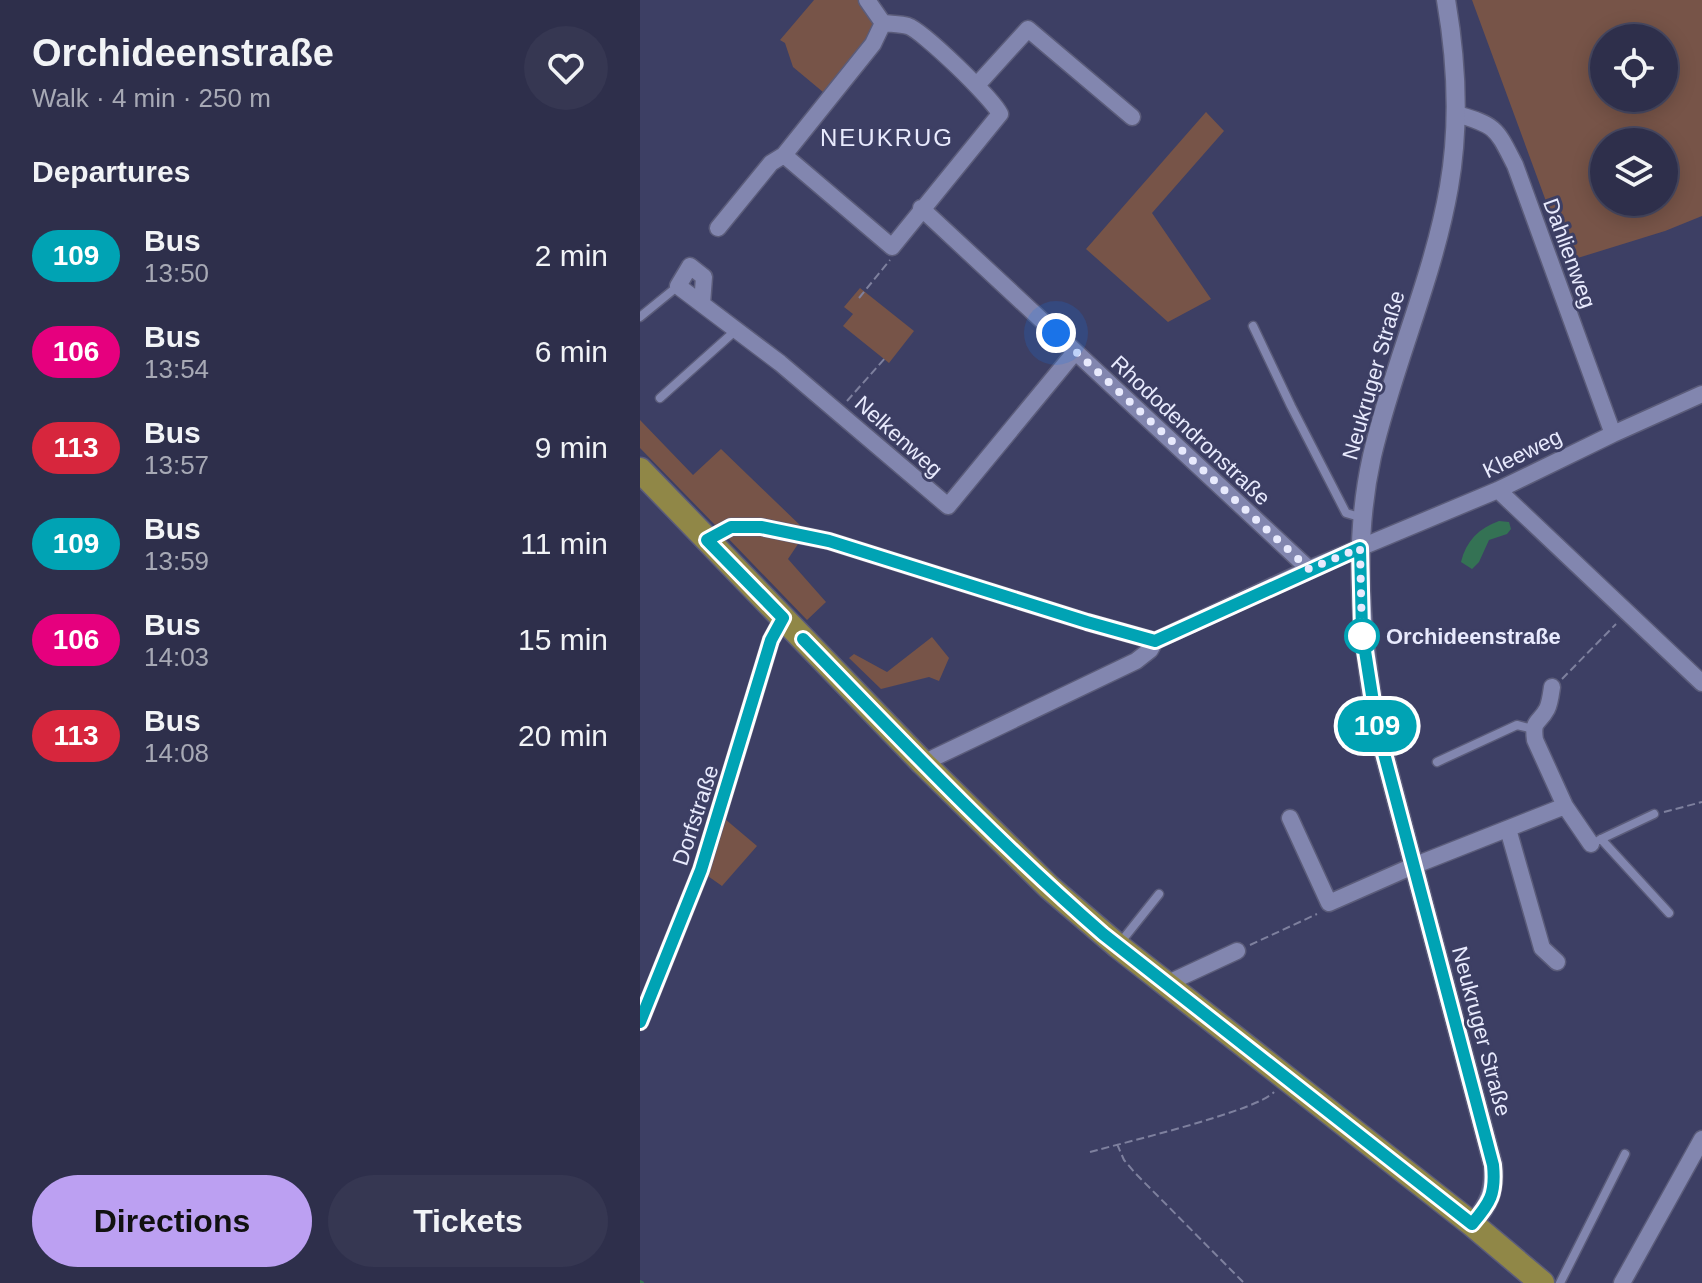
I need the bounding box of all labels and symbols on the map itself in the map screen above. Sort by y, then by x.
district label: NEUKRUG [820,124,954,151]
street label: Dahlienweg [1538,195,1601,311]
street label: Neukruger Straße [1337,288,1410,463]
your location [1036,313,1076,353]
street label: Rhododendronstraße [1106,350,1275,510]
street label: Nelkenweg [850,391,947,482]
street label: Kleeweg [1479,424,1566,483]
marker: Orchideenstraße [1345,619,1379,653]
place label: Orchideenstraße [1386,624,1561,649]
line badge: 109 [1331,700,1423,752]
street label: Dorfstraße [668,762,723,868]
street label: Neukruger Straße [1447,943,1516,1119]

